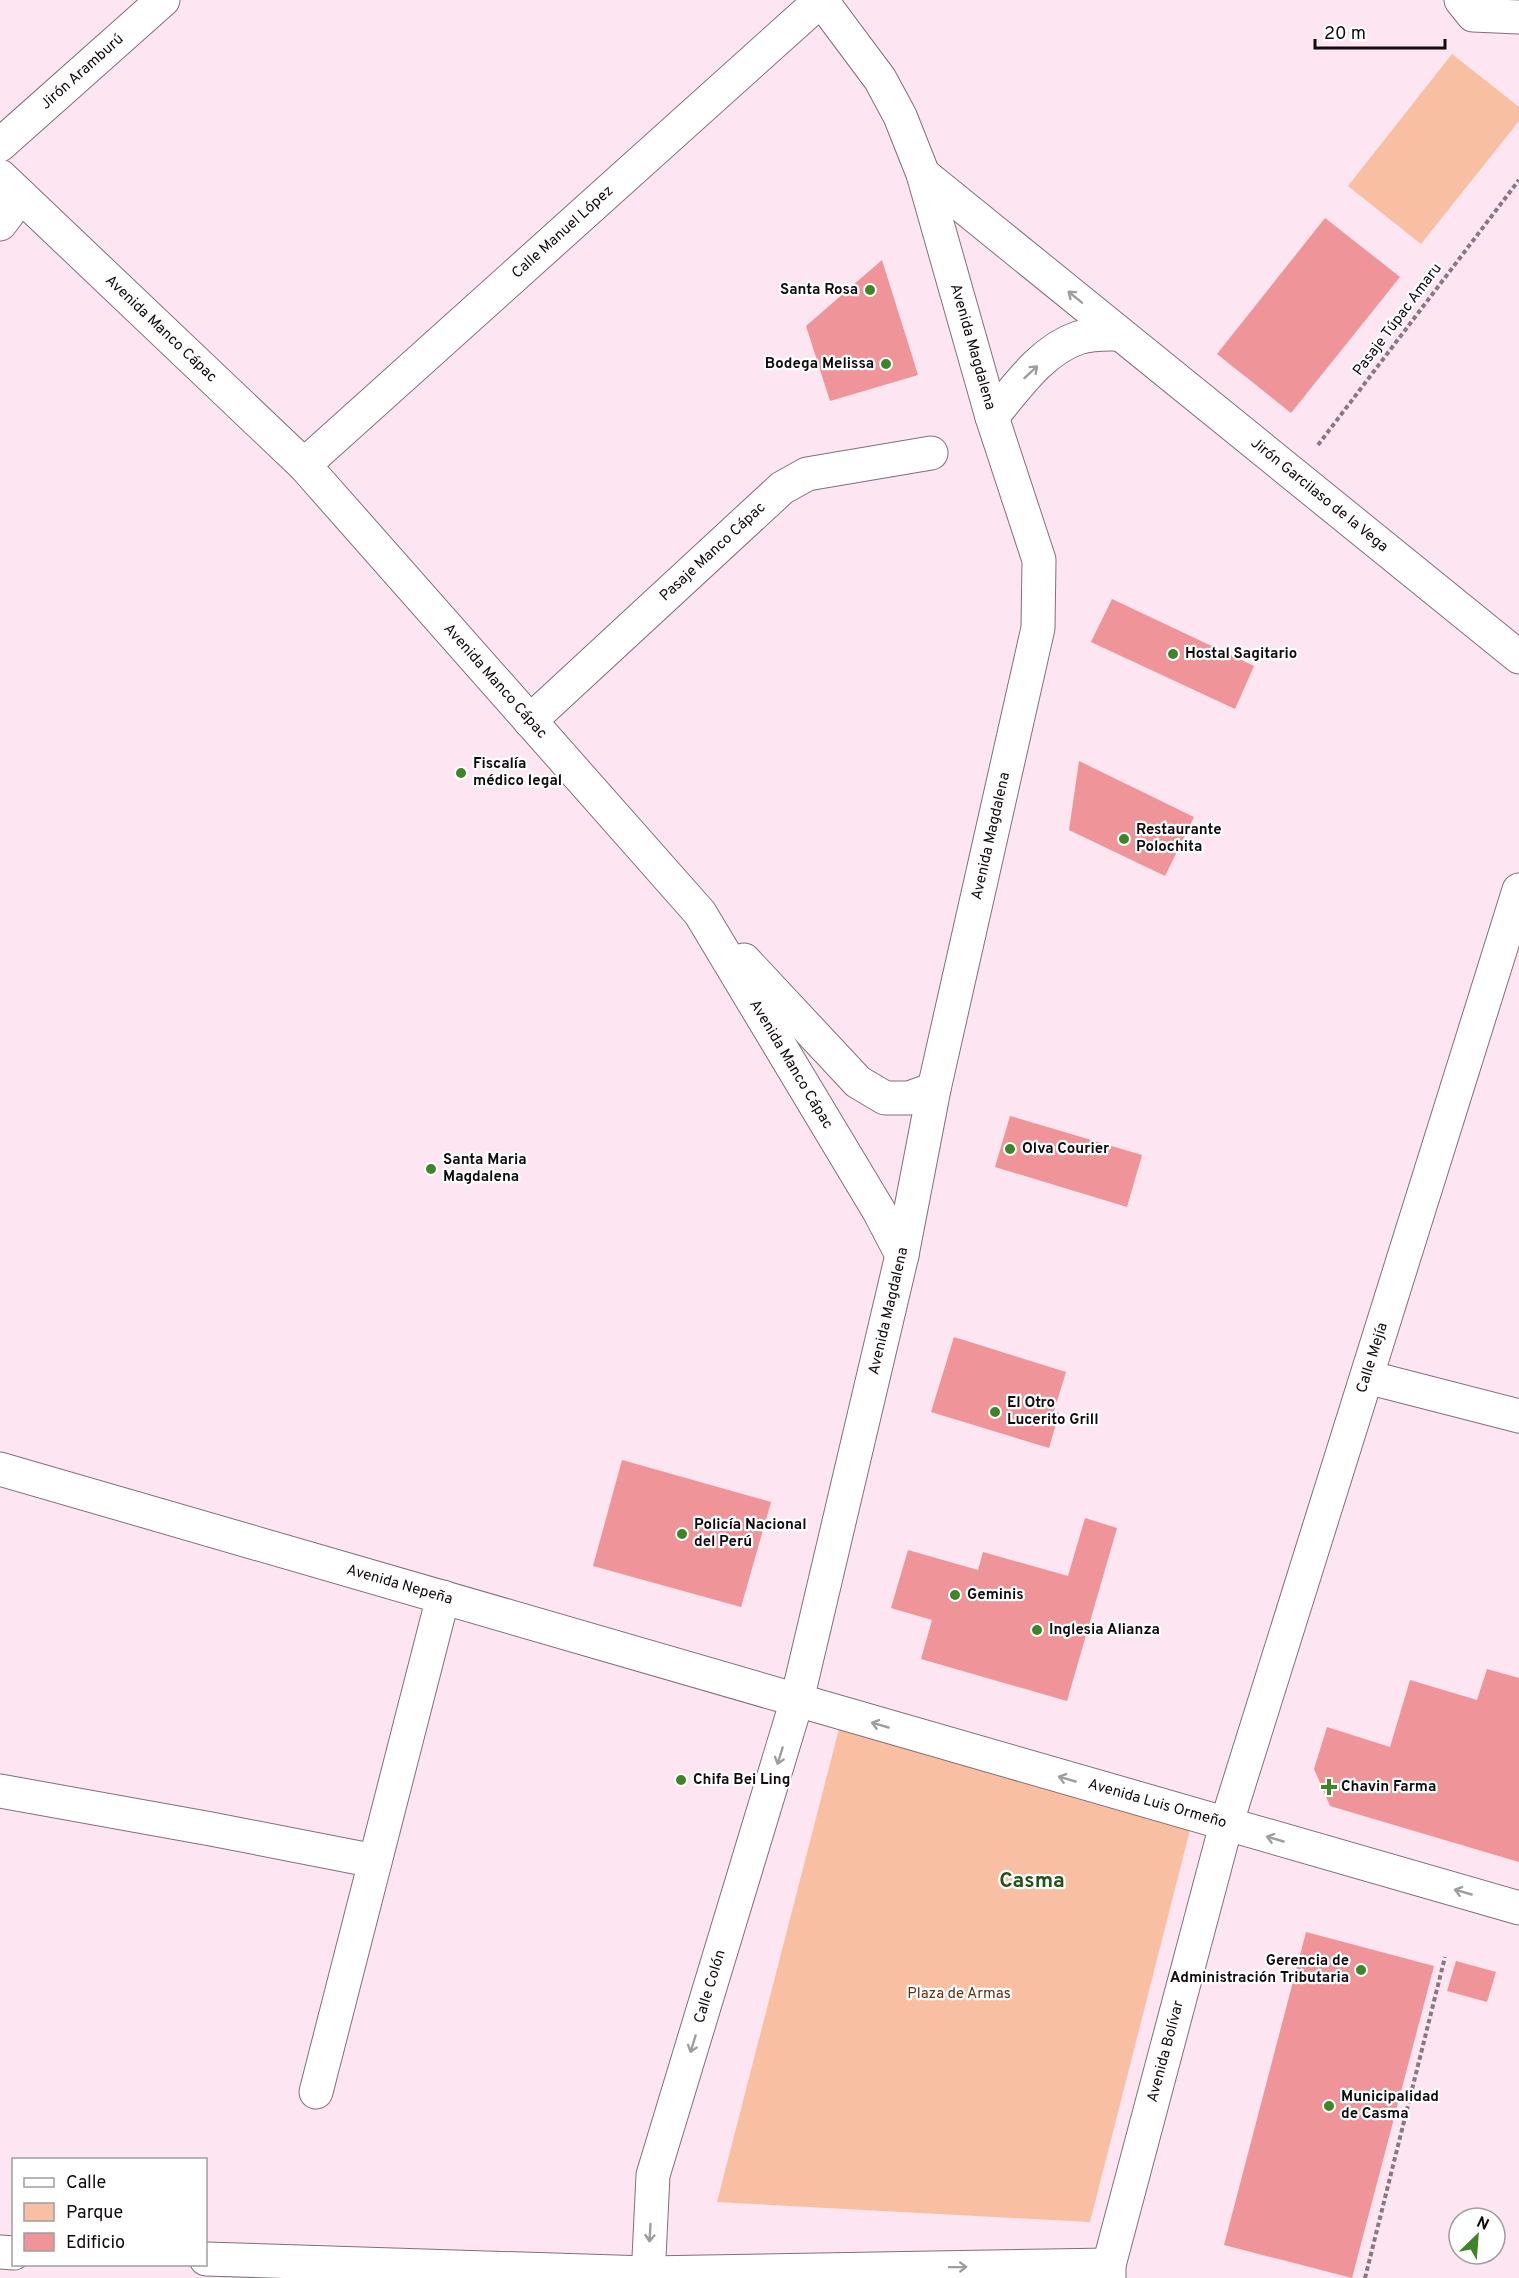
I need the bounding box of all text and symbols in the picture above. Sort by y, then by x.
scale bar [1315,12,1446,50]
text: 20 m [1324,23,1366,46]
street label: Jirón Aramburú [37,30,128,114]
street label: Calle Manuel López [508,182,617,283]
street label: Pasaje Túpac Amaru [1349,260,1447,380]
street label: Avenida Manco Cápac [101,271,221,387]
place label: Santa Rosa [780,281,858,300]
street label: Avenida Magdalena [945,282,999,412]
marker: Santa Rosa [863,283,877,297]
one-way arrow [1067,291,1083,304]
place label: Bodega Melissa [765,355,874,374]
marker: Bodega Melissa [879,357,893,371]
one-way arrow [1023,365,1038,379]
street label: Jirón Garcilaso de la Vega [1247,434,1392,557]
street label: Pasaje Manco Cápac [656,498,770,606]
street label: Avenida Manco Cápac [439,620,551,743]
place label: Hostal Sagitario [1185,645,1297,664]
marker: Hostal Sagitario [1166,647,1180,661]
place label: Fiscalía médico legal [473,755,562,791]
marker: Fiscalía médico legal [454,766,468,780]
street label: Avenida Magdalena [967,770,1015,902]
place label: Restaurante Polochita [1136,821,1222,857]
marker: Restaurante Polochita [1117,832,1131,846]
street label: Avenida Manco Cápac [745,996,837,1132]
place label: Olva Courier [1022,1140,1110,1159]
marker: Olva Courier [1003,1142,1017,1156]
place label: Santa Maria Magdalena [443,1151,527,1187]
marker: Santa Maria Magdalena [424,1162,438,1176]
street label: Avenida Magdalena [865,1246,913,1377]
street label: Calle Mejía [1352,1320,1392,1395]
place label: El Otro Lucerito Grill [1007,1394,1099,1430]
marker: El Otro Lucerito Grill [988,1405,1002,1419]
place label: Policía Nacional del Perú [694,1516,807,1552]
marker: Policía Nacional del Perú [675,1527,689,1541]
street label: Avenida Nepeña [344,1560,455,1609]
place label: Geminis [967,1586,1024,1605]
marker: Geminis [948,1588,962,1602]
place label: Inglesia Alianza [1049,1621,1160,1640]
marker: Inglesia Alianza [1030,1623,1044,1637]
one-way arrow [871,1719,890,1730]
one-way arrow [774,1746,785,1765]
place label: Chifa Bei Ling [693,1771,790,1790]
marker: Chifa Bei Ling [674,1773,688,1787]
one-way arrow [1058,1773,1077,1784]
street label: Avenida Luis Ormeño [1086,1775,1229,1833]
place label: Chavin Farma [1341,1778,1436,1797]
marker: Chavin Farma [1322,1780,1336,1794]
one-way arrow [1266,1833,1285,1844]
district label: Casma [999,1868,1065,1895]
one-way arrow [1454,1886,1473,1897]
street label: Calle Colón [690,1947,730,2026]
place label: Gerencia de Administración Tributaria [1170,1952,1349,1988]
marker: Gerencia de Administración Tributaria [1354,1963,1368,1977]
park label: Plaza de Armas [907,1985,1011,2004]
street label: Avenida Bolívar [1143,1998,1188,2105]
one-way arrow [687,2034,698,2053]
place label: Municipalidad de Casma [1341,2088,1439,2124]
marker: Municipalidad de Casma [1322,2099,1336,2113]
legend [12,2158,207,2266]
text: Calle [66,2172,106,2195]
text: Parque [66,2202,123,2225]
north arrow [1447,2206,1507,2266]
text: N [1473,2213,1492,2236]
one-way arrow [644,2222,655,2242]
text: Edificio [66,2232,125,2255]
one-way arrow [947,2261,967,2273]

